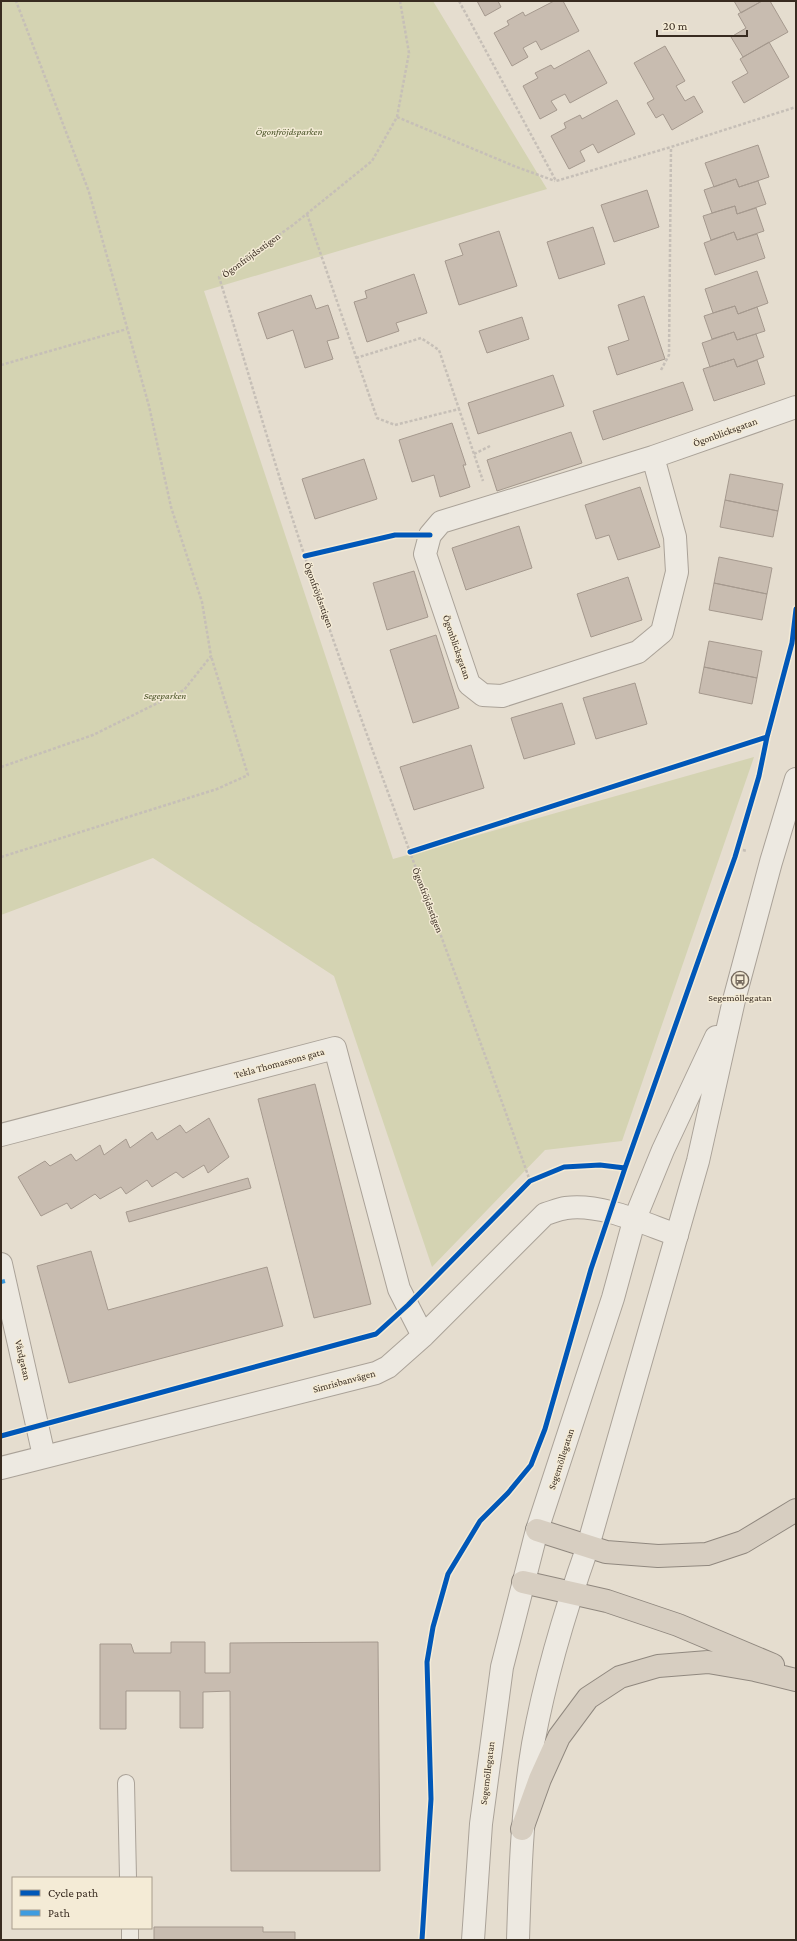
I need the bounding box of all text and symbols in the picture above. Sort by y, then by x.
scale bar [657,12,747,38]
text: 20 m [663,19,688,33]
park label: Ögonfröjdsparken [256,126,322,138]
street label: Ögonfröjdsstigen [220,230,283,281]
street label: Ögonblicksgatan [691,415,759,449]
street label: Ögonfröjdsstigen [301,561,336,630]
street label: Ögonblicksgatan [441,613,473,681]
park label: Segeparken [144,690,186,701]
street label: Ögonfröjdsstigen [410,866,446,935]
bus stop icon: Segemöllegatan [730,970,750,990]
place label: Segemöllegatan [708,992,772,1003]
street label: Tekla Thomassons gata [233,1046,326,1080]
street label: Vårdgatan [13,1339,33,1382]
street label: Simrisbanvägen [312,1367,377,1395]
street label: Segemöllegatan [546,1426,576,1491]
street label: Segemöllegatan [478,1740,496,1805]
legend [12,1877,152,1929]
text: Cycle path [48,1886,99,1900]
text: Path [48,1906,70,1920]

